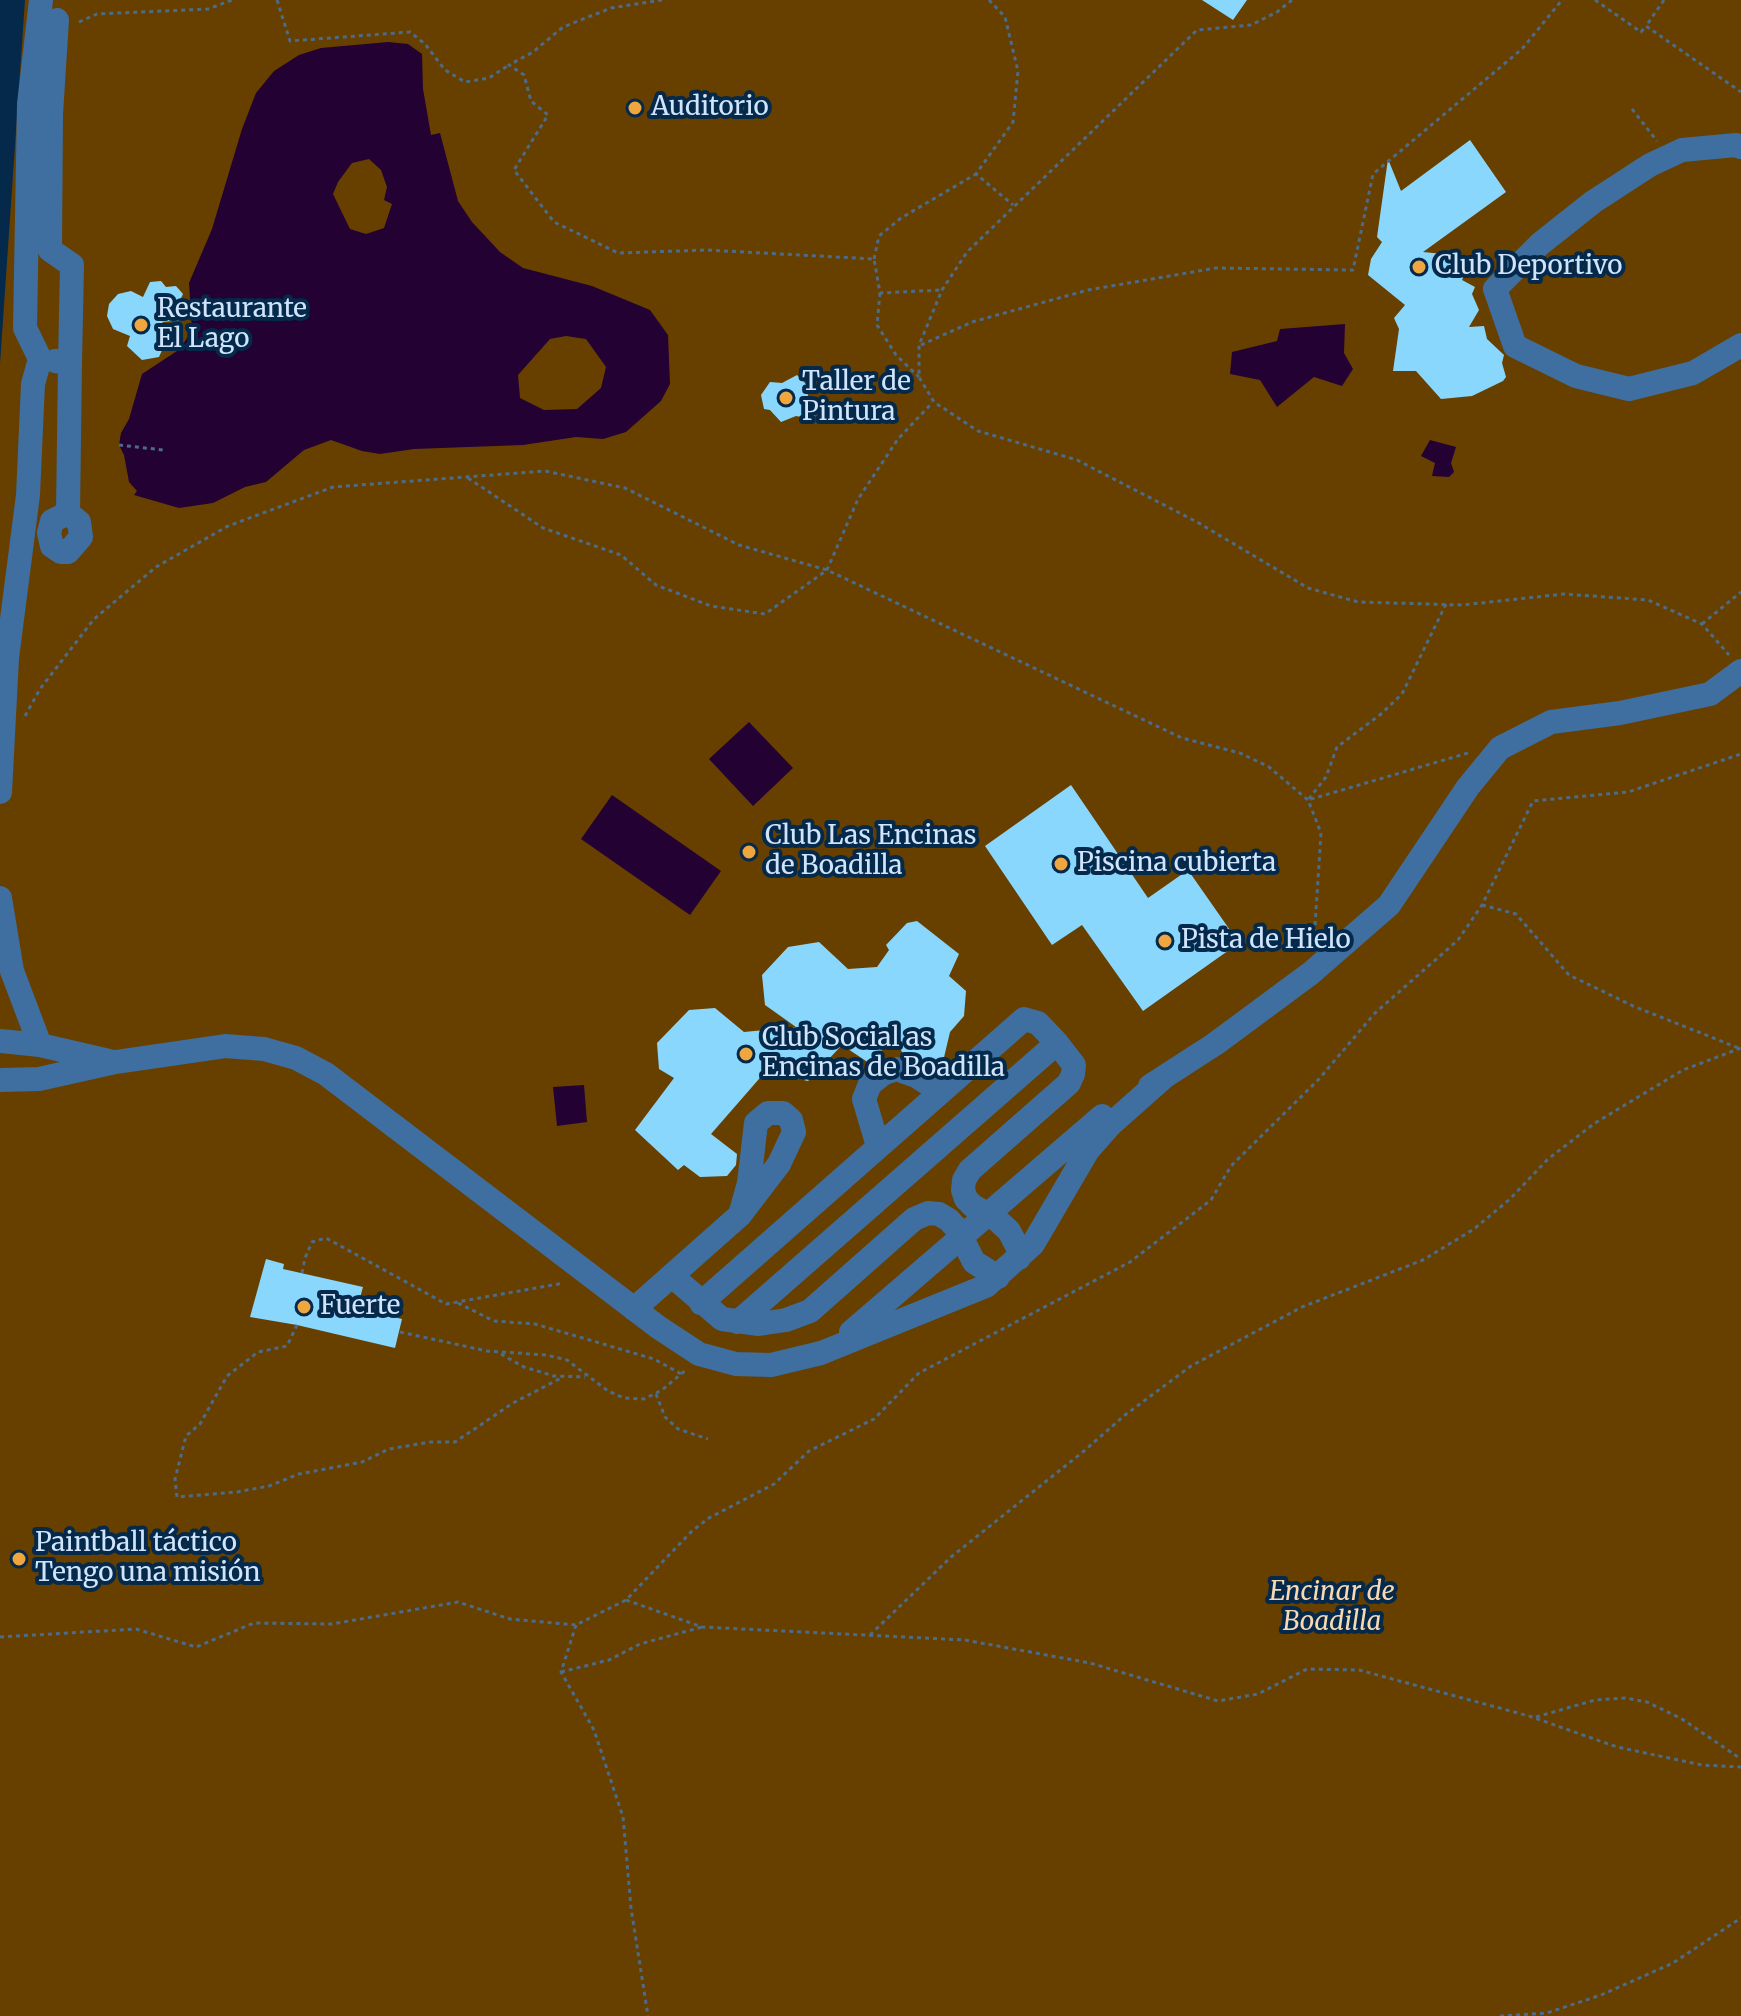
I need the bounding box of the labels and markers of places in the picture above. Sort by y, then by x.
place label: Auditorio [651,92,769,124]
marker: Auditorio [626,99,644,117]
place label: Club Deportivo [1435,251,1622,283]
marker: Club Deportivo [1410,258,1428,276]
place label: Restaurante El Lago [157,294,307,356]
marker: Restaurante El Lago [132,316,150,334]
place label: Taller de Pintura [802,367,911,428]
marker: Taller de Pintura [777,389,795,407]
place label: Club Las Encinas de Boadilla [765,821,976,882]
marker: Club Las Encinas de Boadilla [740,843,758,861]
place label: Piscina cubierta [1077,848,1276,880]
marker: Piscina cubierta [1052,855,1070,873]
place label: Pista de Hielo [1181,925,1351,957]
marker: Pista de Hielo [1156,932,1174,950]
place label: Club Social as Encinas de Boadilla [762,1023,1005,1084]
marker: Club Social as Encinas de Boadilla [737,1045,755,1063]
place label: Fuerte [320,1291,400,1323]
marker: Fuerte [295,1298,313,1316]
place label: Paintball táctico Tengo una misión [35,1528,260,1590]
marker: Paintball táctico Tengo una misión [10,1550,28,1568]

